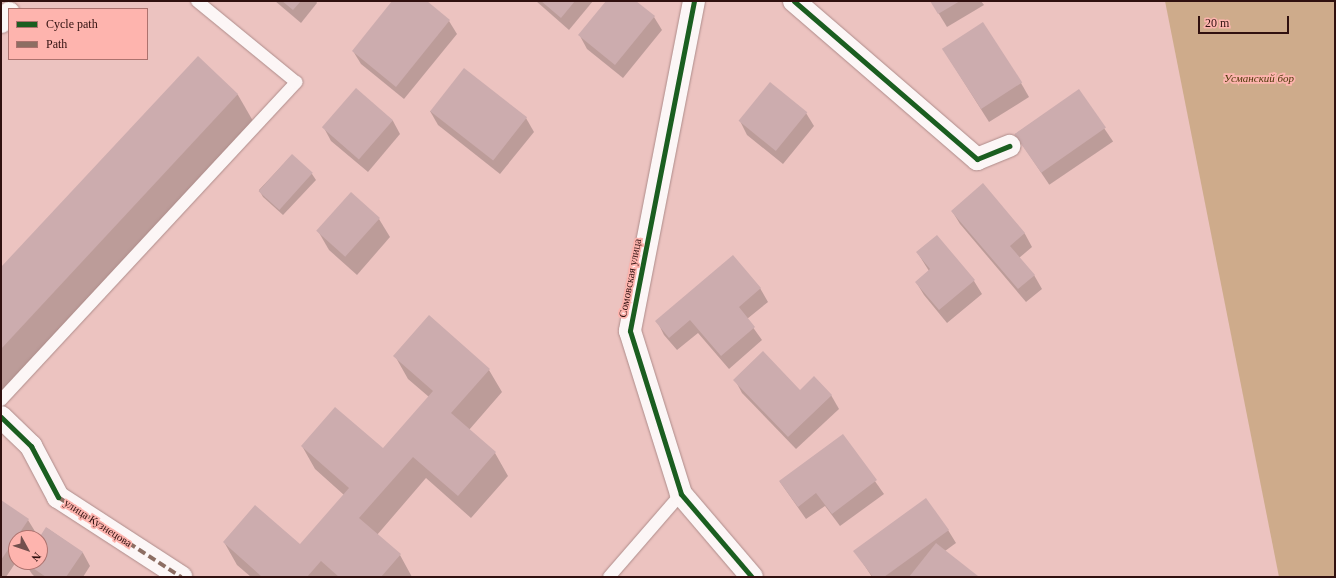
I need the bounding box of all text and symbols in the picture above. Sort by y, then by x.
legend [8,8,148,60]
scale bar [1200,8,1291,34]
text: 20 m [1205,16,1229,30]
text: Cycle path [46,17,98,31]
text: Path [46,37,67,51]
park label: Усманский бор [1224,71,1294,85]
street label: Сомовская улица [616,237,644,319]
street label: улица Кузнецова [62,496,134,550]
north arrow [8,530,48,570]
text: N [29,550,44,564]

